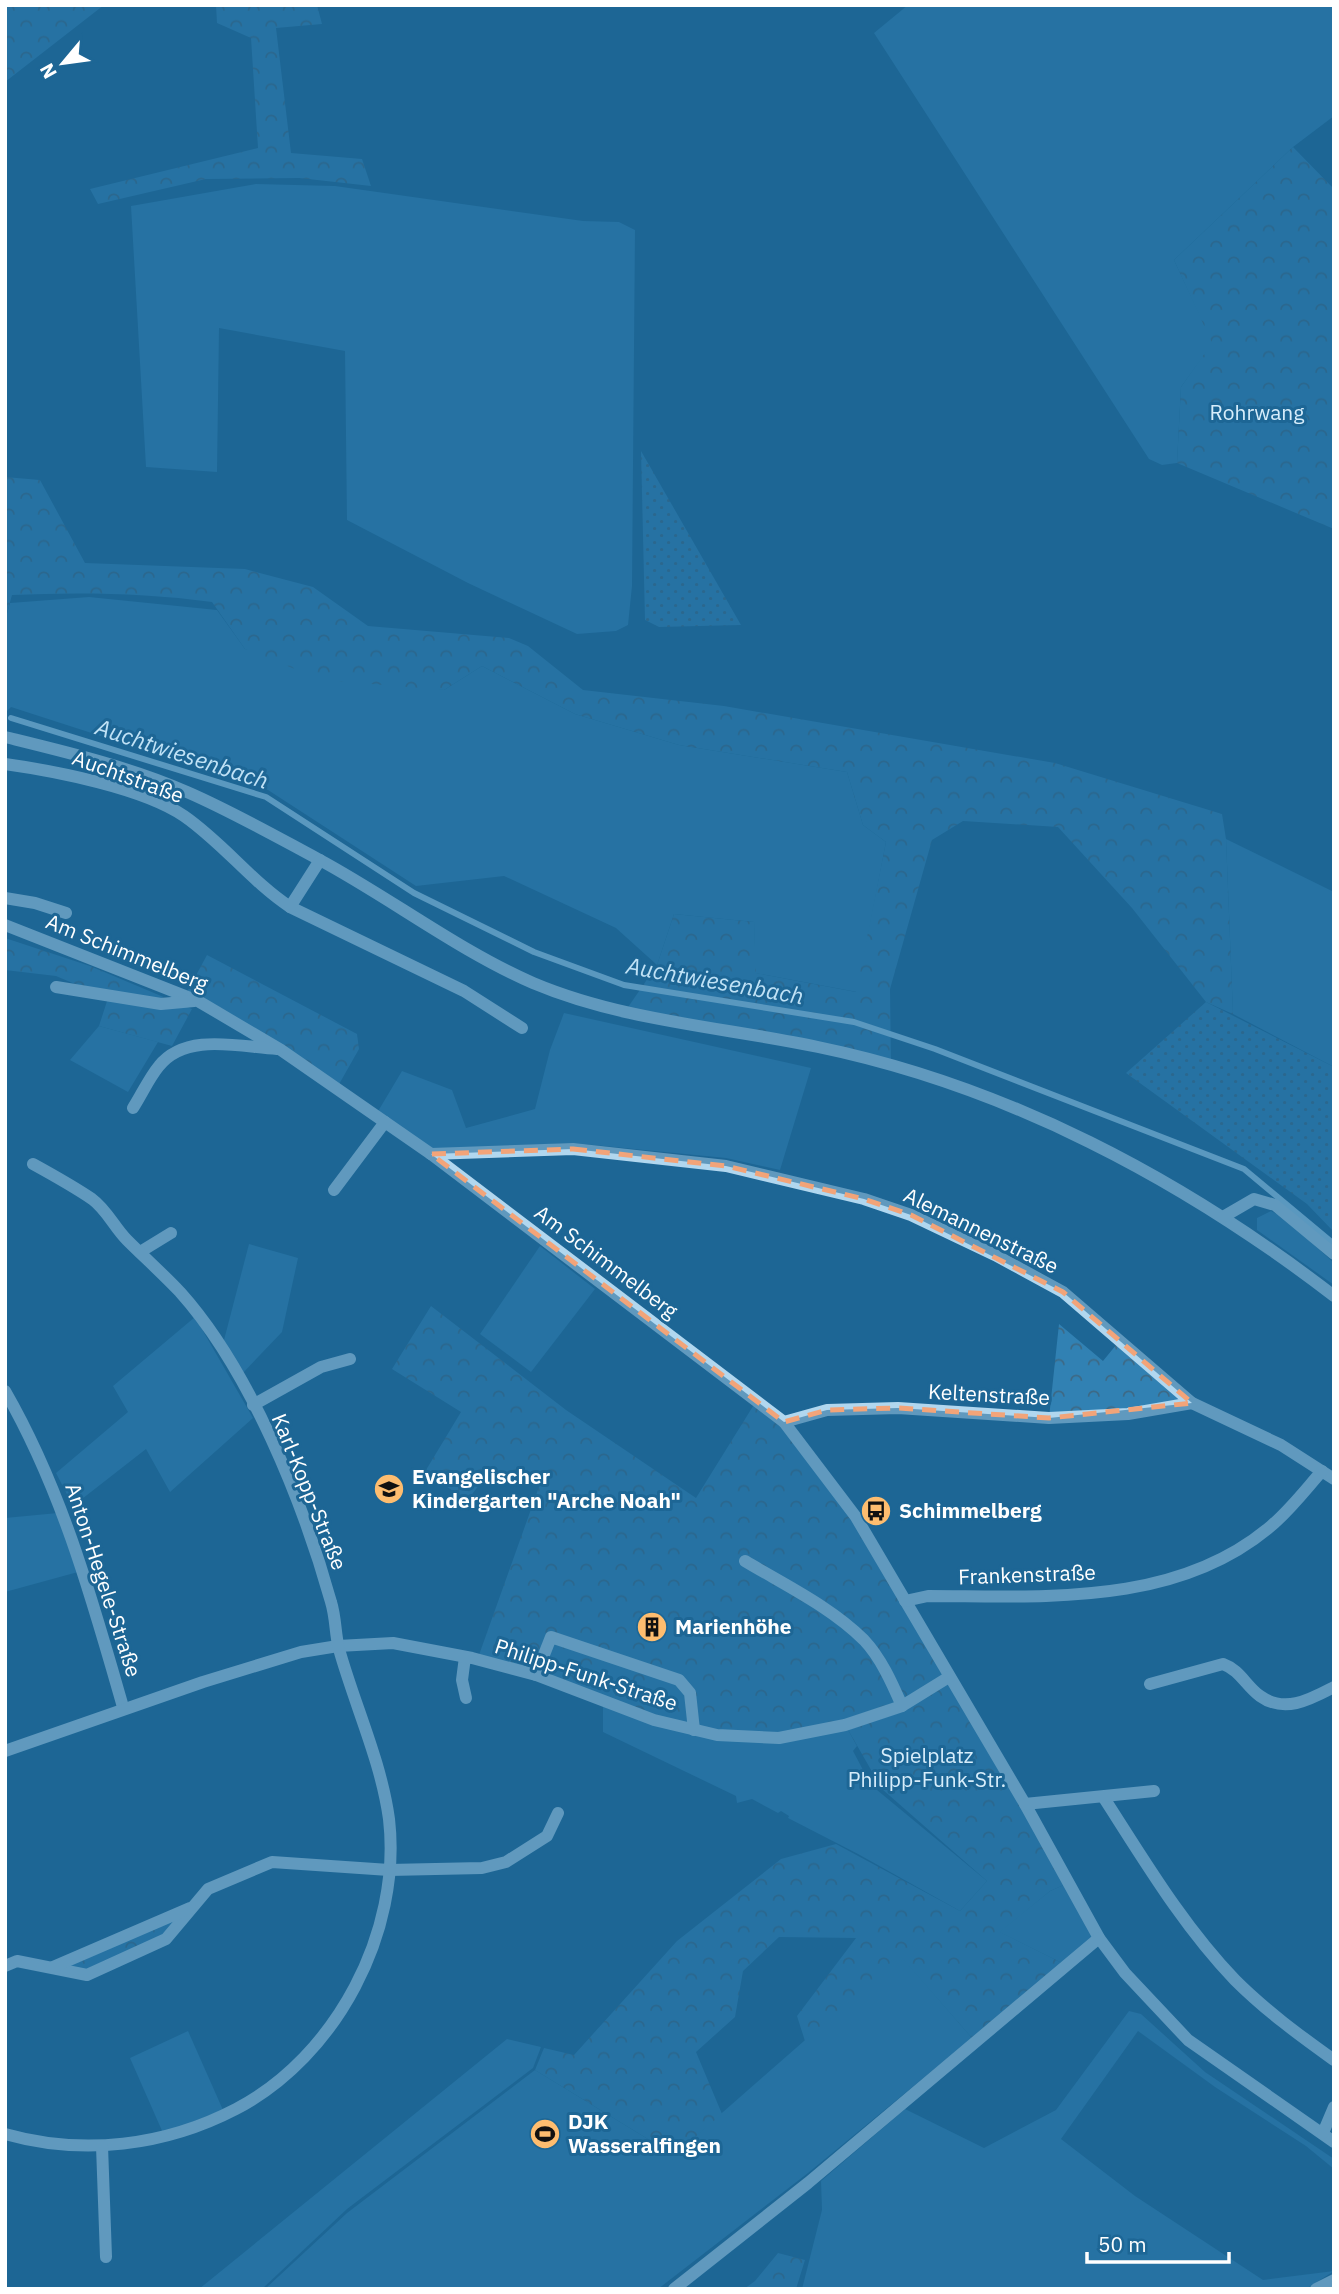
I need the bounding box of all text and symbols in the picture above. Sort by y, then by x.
north arrow [28,28,98,98]
text: N [34,59,62,83]
park label: Rohrwang [1210,398,1304,426]
water label: Auchtwiesenbach [91,711,272,795]
street label: Auchtstraße [69,743,188,809]
street label: Am Schimmelberg [42,907,213,997]
water label: Auchtwiesenbach [623,949,806,1010]
street label: Alemannenstraße [899,1181,1063,1280]
street label: Am Schimmelberg [529,1198,684,1324]
street label: Keltenstraße [927,1377,1051,1411]
street label: Karl-Kopp-Straße [266,1409,354,1574]
place label: Evangelischer Kindergarten "Arche Noah" [412,1462,681,1514]
school or university icon: Evangelischer Kindergarten "Arche Noah" [372,1472,406,1506]
street label: Anton-Hegele-Straße [59,1479,149,1680]
bus stop icon: Schimmelberg [859,1494,893,1528]
place label: Schimmelberg [899,1496,1042,1524]
street label: Frankenstraße [958,1558,1096,1590]
building icon: Marienhöhe [635,1610,669,1644]
place label: Marienhöhe [675,1612,792,1640]
street label: Philipp-Funk-Straße [491,1631,681,1717]
park label: Spielplatz Philipp-Funk-Str. [848,1741,1006,1793]
place label: DJK Wasseralfingen [568,2107,721,2159]
sports icon: DJK Wasseralfingen [528,2117,562,2151]
scale bar [1087,2220,1229,2264]
text: 50 m [1098,2230,1147,2258]

